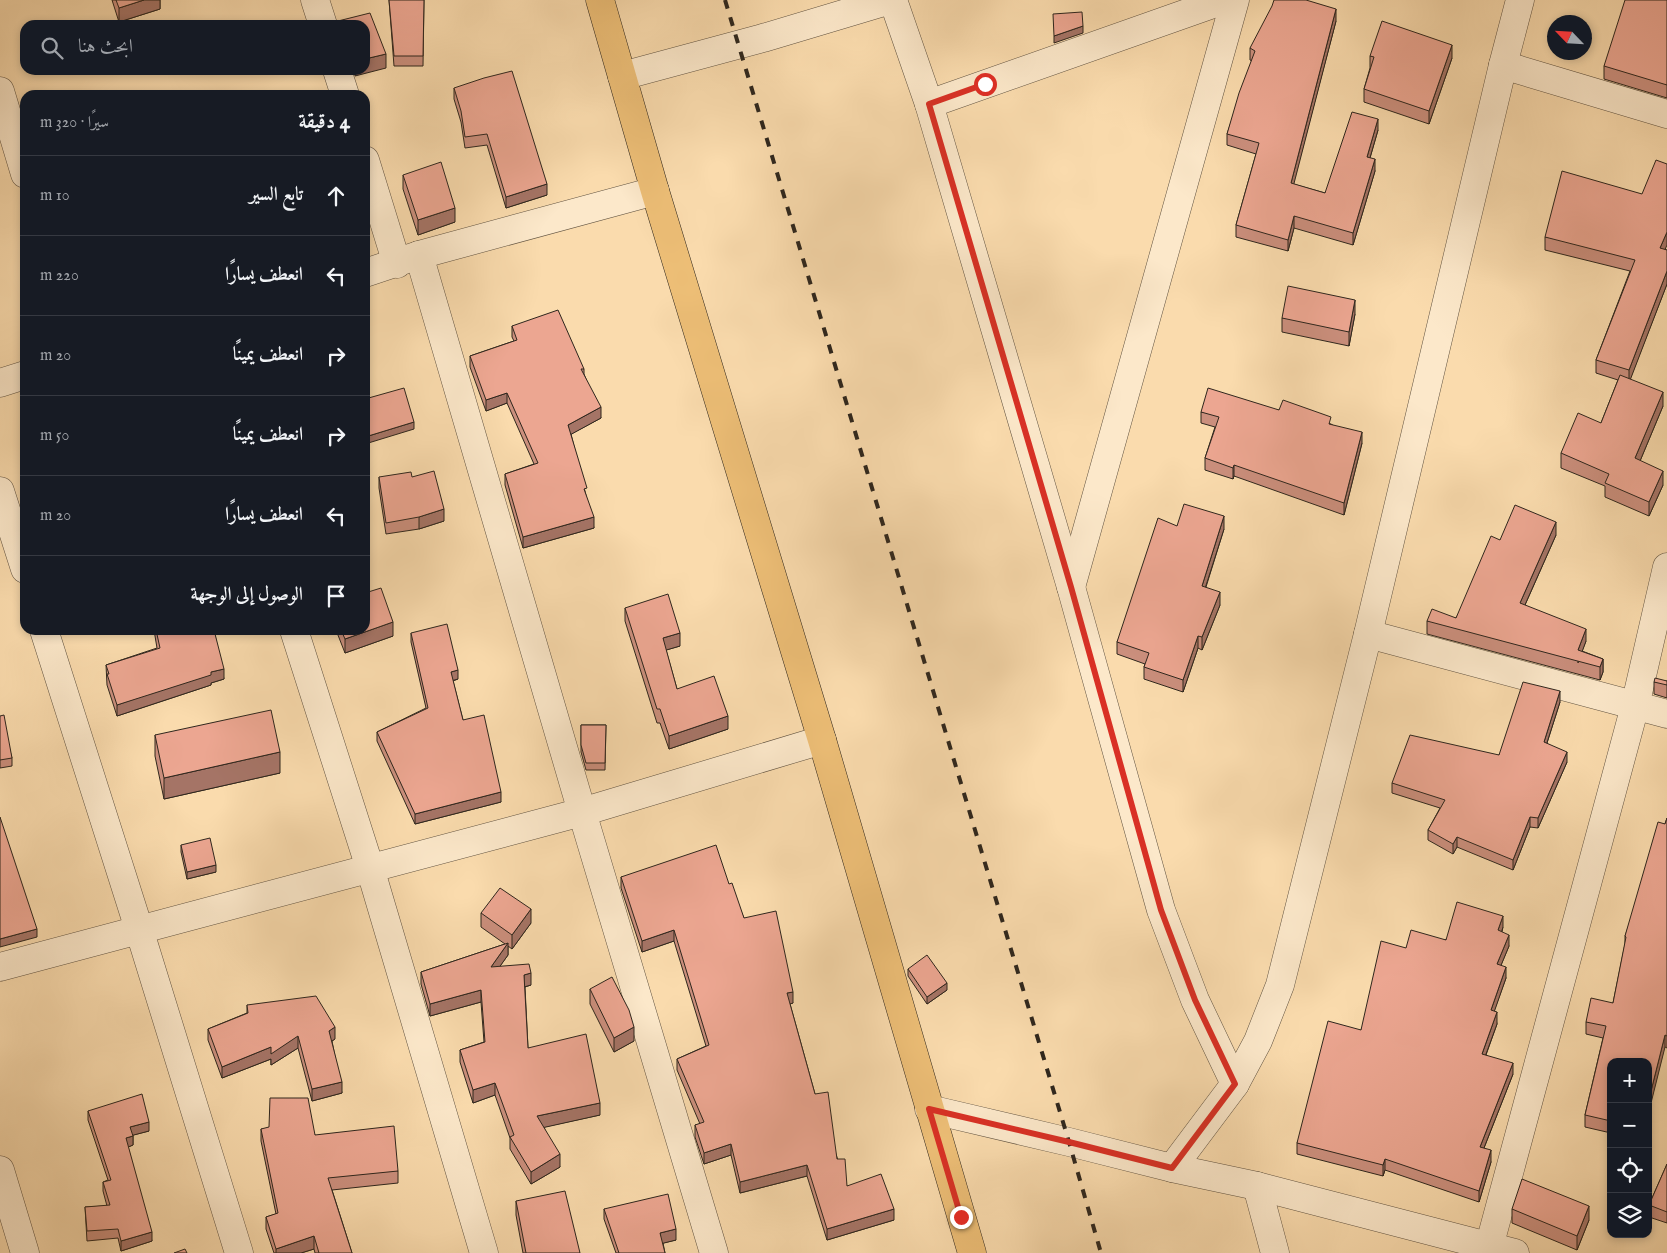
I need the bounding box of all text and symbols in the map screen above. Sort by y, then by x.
north arrow [1547,15,1592,60]
search box [20,20,370,75]
icon: search [38,34,66,62]
text: ابحث هنا [78,35,133,59]
route start [974,73,997,96]
text: 4 دقيقة [298,109,350,136]
text: سيرًا · 320 m [40,113,109,133]
icon: ahead [322,182,350,210]
text: تابع السير [249,183,303,207]
text: 10 m [40,186,70,206]
icon: left [322,262,350,290]
text: انعطف يسارًا [225,263,303,287]
text: 220 m [40,266,79,286]
icon: right [322,342,350,370]
text: انعطف يمينًا [233,343,303,367]
text: 20 m [40,346,71,366]
icon: right [322,422,350,450]
text: انعطف يمينًا [233,423,303,447]
text: 50 m [40,426,69,446]
icon: left [322,502,350,530]
text: انعطف يسارًا [225,503,303,527]
text: 20 m [40,506,71,526]
icon: arrive [322,582,350,610]
text: الوصول إلى الوجهة [191,583,303,607]
map controls [1607,1058,1652,1238]
button: + [1607,1058,1652,1103]
button: − [1607,1103,1652,1148]
button: locate [1607,1148,1652,1193]
button: layers [1607,1193,1652,1238]
route end [950,1206,973,1229]

